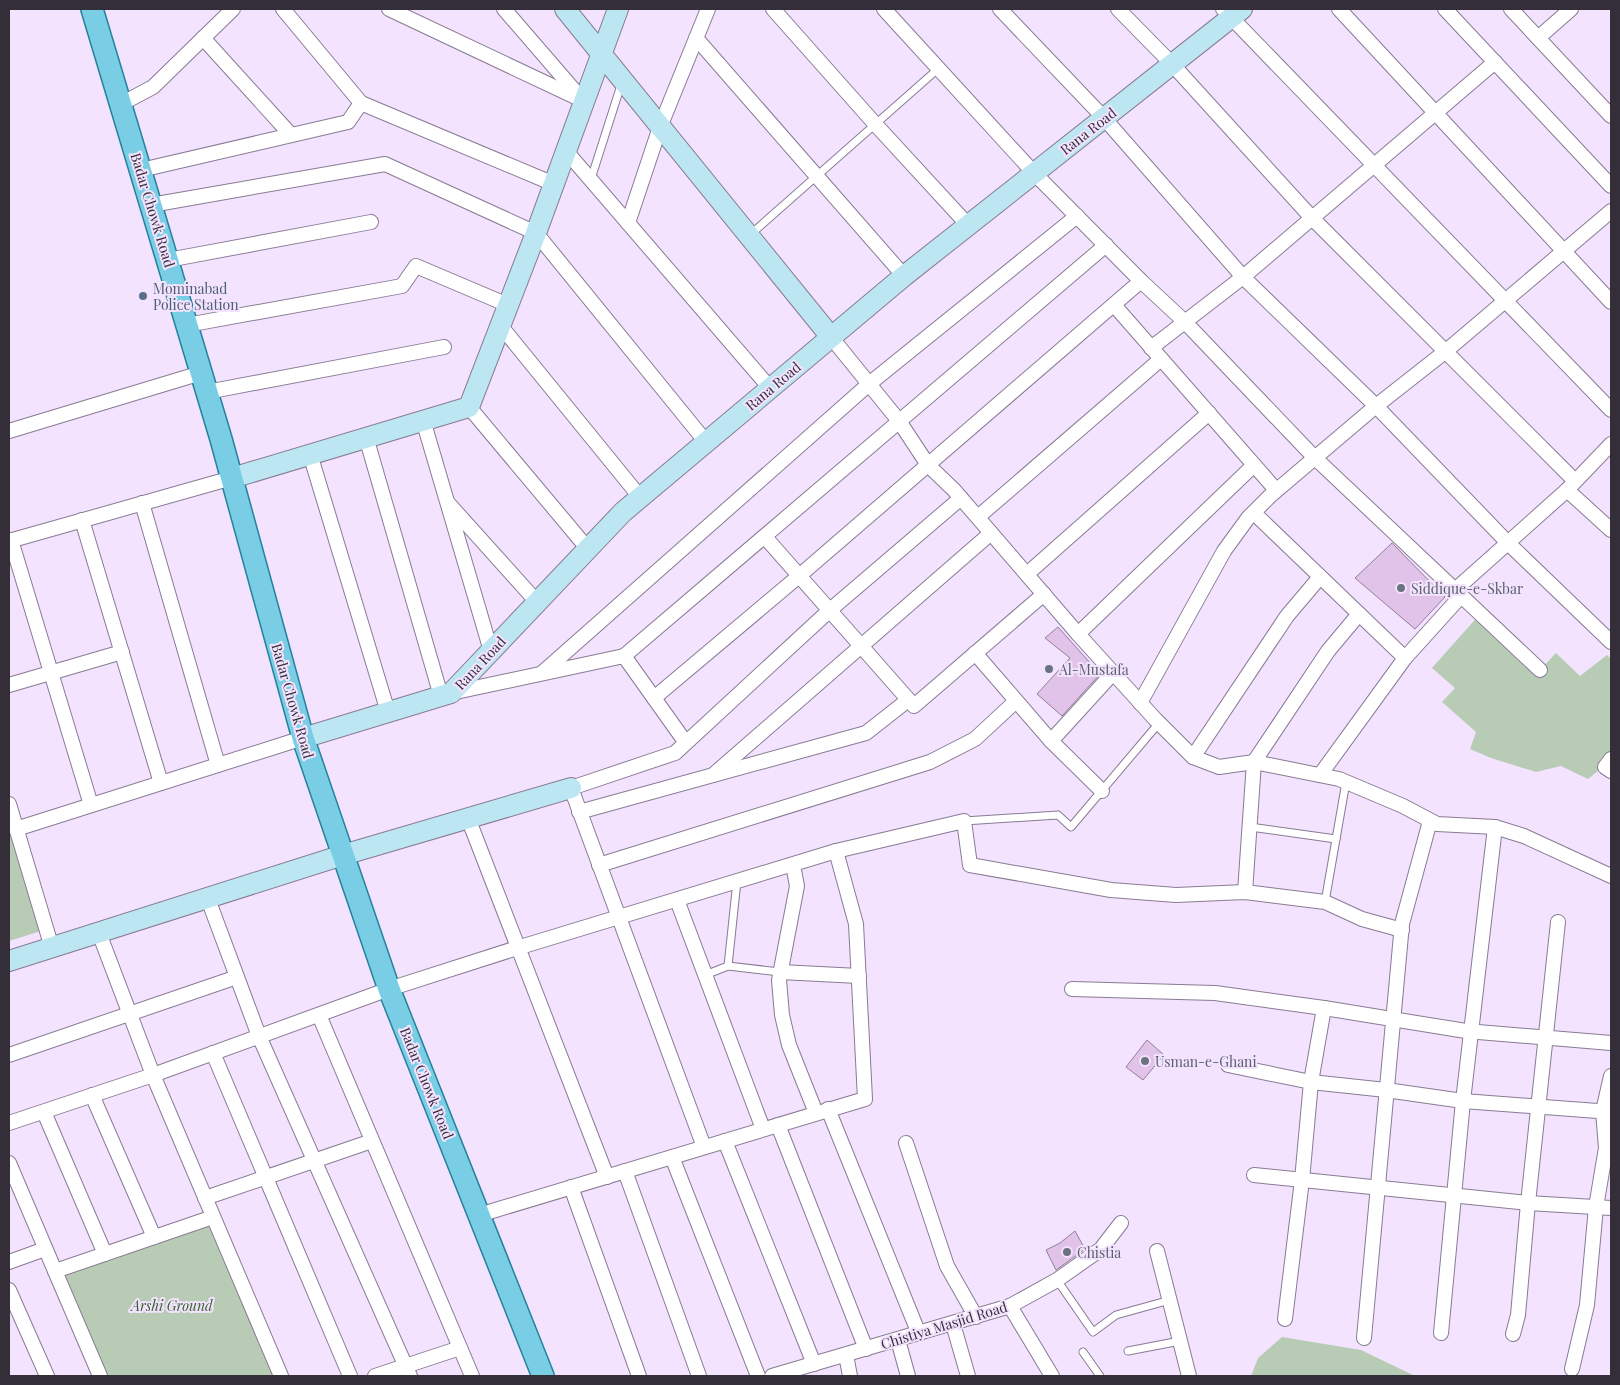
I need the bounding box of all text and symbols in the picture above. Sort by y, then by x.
street label: Rana Road [1056,103,1120,159]
street label: Badar Chowk Road [127,150,179,270]
place label: Mominabad Police Station [153,279,239,314]
marker: Mominabad Police Station [137,290,149,302]
street label: Rana Road [741,357,805,415]
place label: Siddique-e-Skbar [1411,579,1524,598]
marker: Siddique-e-Skbar [1395,582,1407,594]
street label: Rana Road [450,632,510,694]
street label: Badar Chowk Road [267,641,319,761]
place label: Al-Mustafa [1058,660,1129,679]
marker: Al-Mustafa [1043,663,1055,675]
street label: Badar Chowk Road [396,1024,458,1142]
place label: Usman-e-Ghani [1155,1052,1257,1071]
marker: Usman-e-Ghani [1139,1055,1151,1067]
place label: Chistia [1077,1243,1121,1262]
marker: Chistia [1061,1246,1073,1258]
park label: Arshi Ground [129,1296,213,1315]
street label: Chistiya Masjid Road [878,1297,1010,1353]

